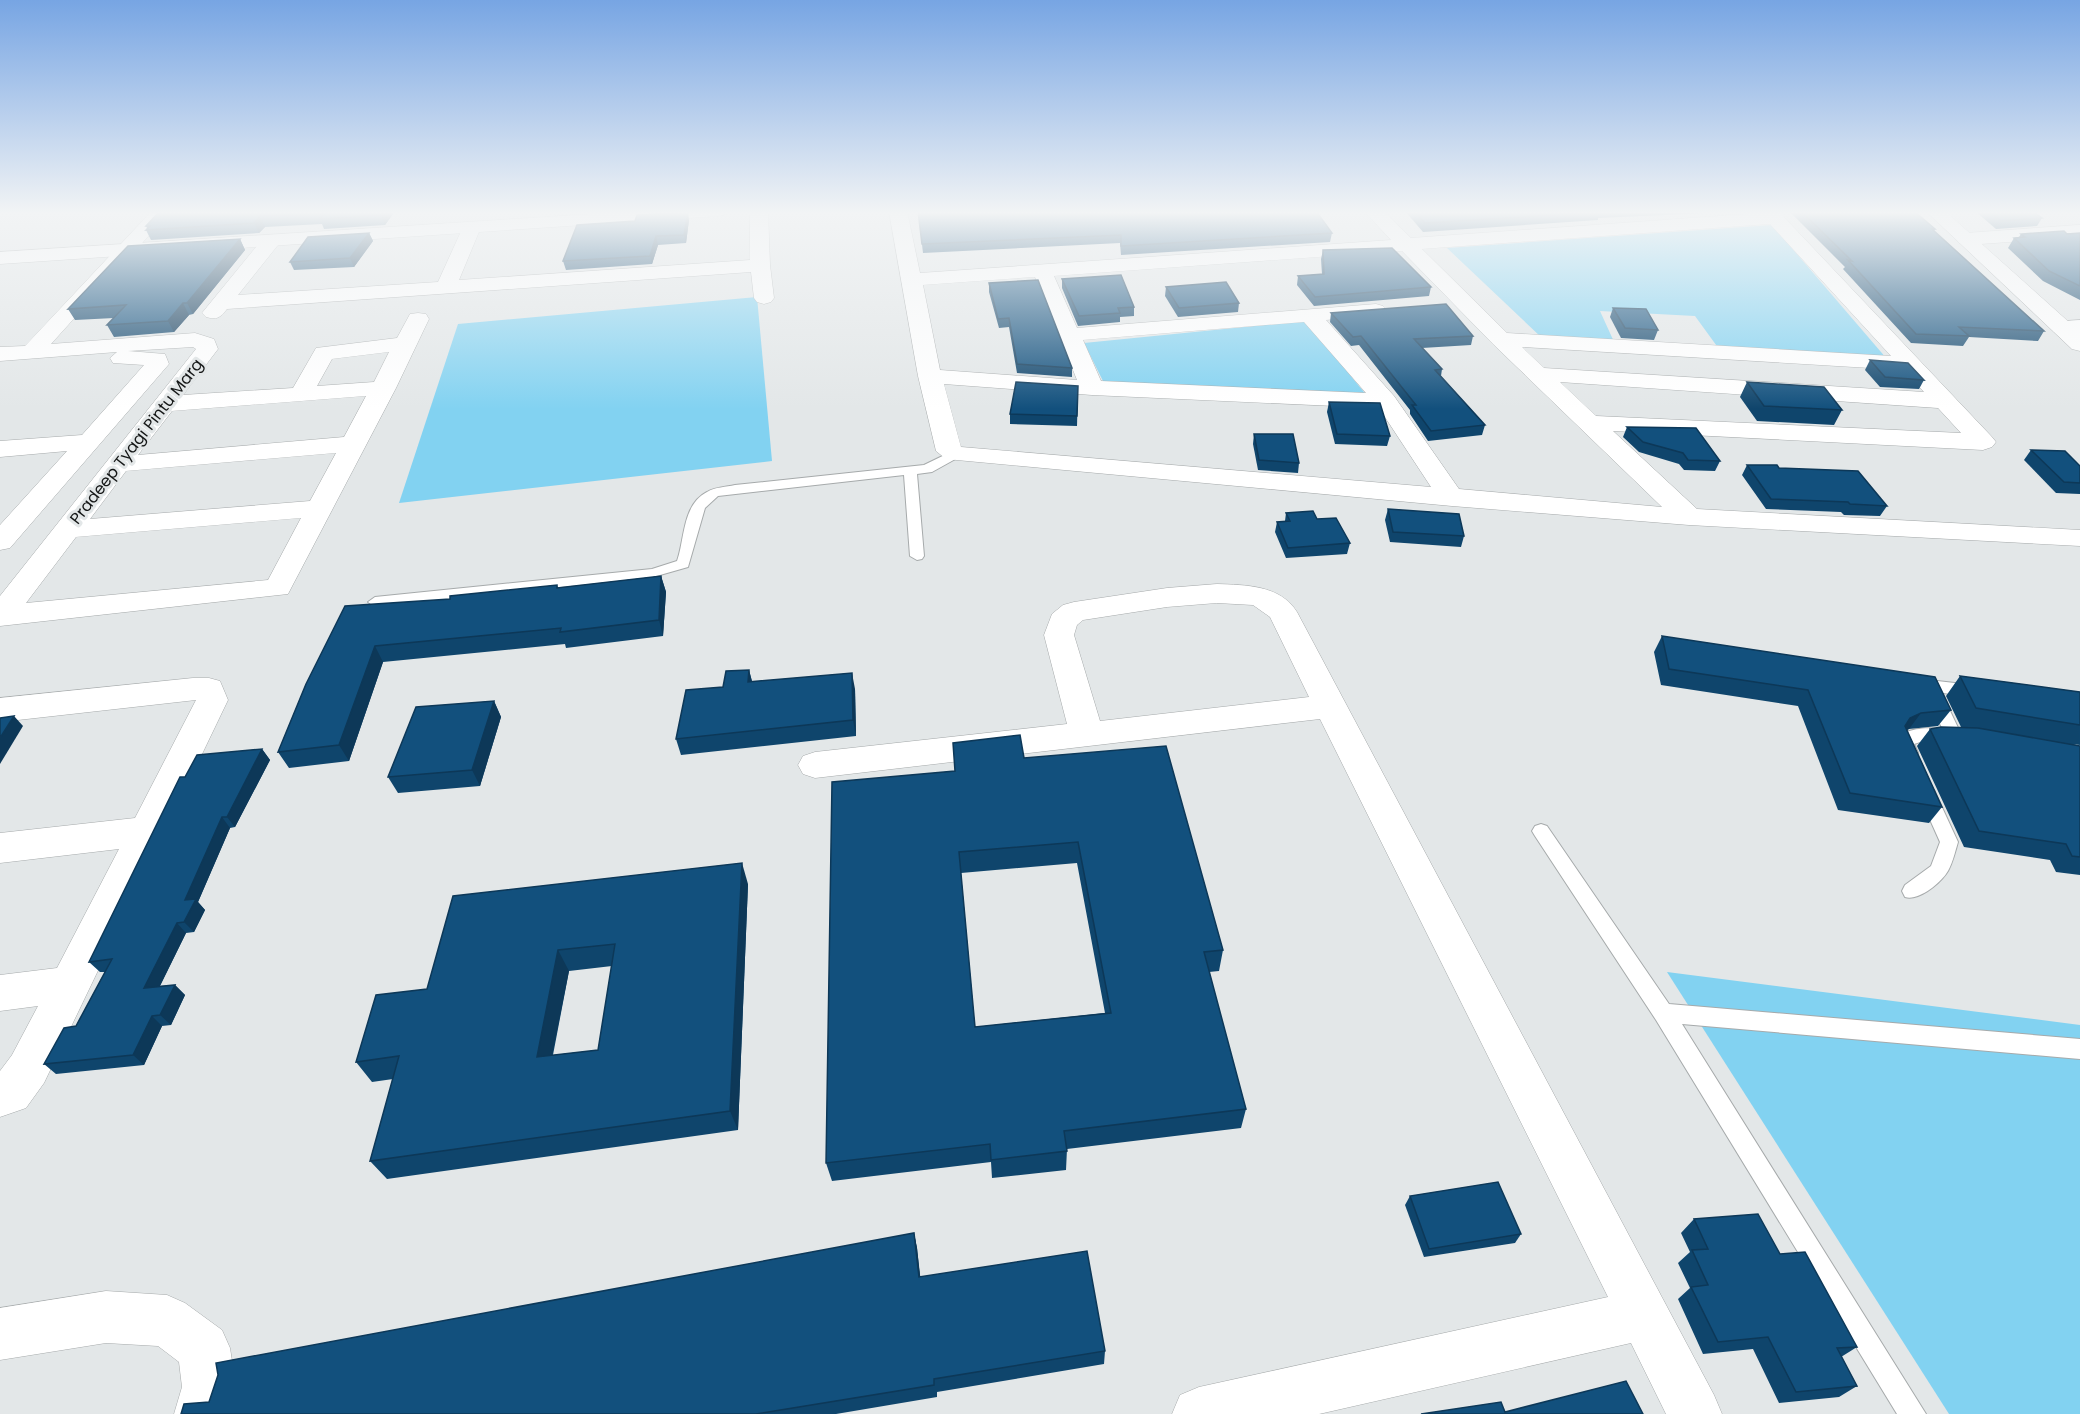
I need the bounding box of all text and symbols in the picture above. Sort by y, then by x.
street label: Pradeep Tyagi Pintu Marg [64,354,208,529]

